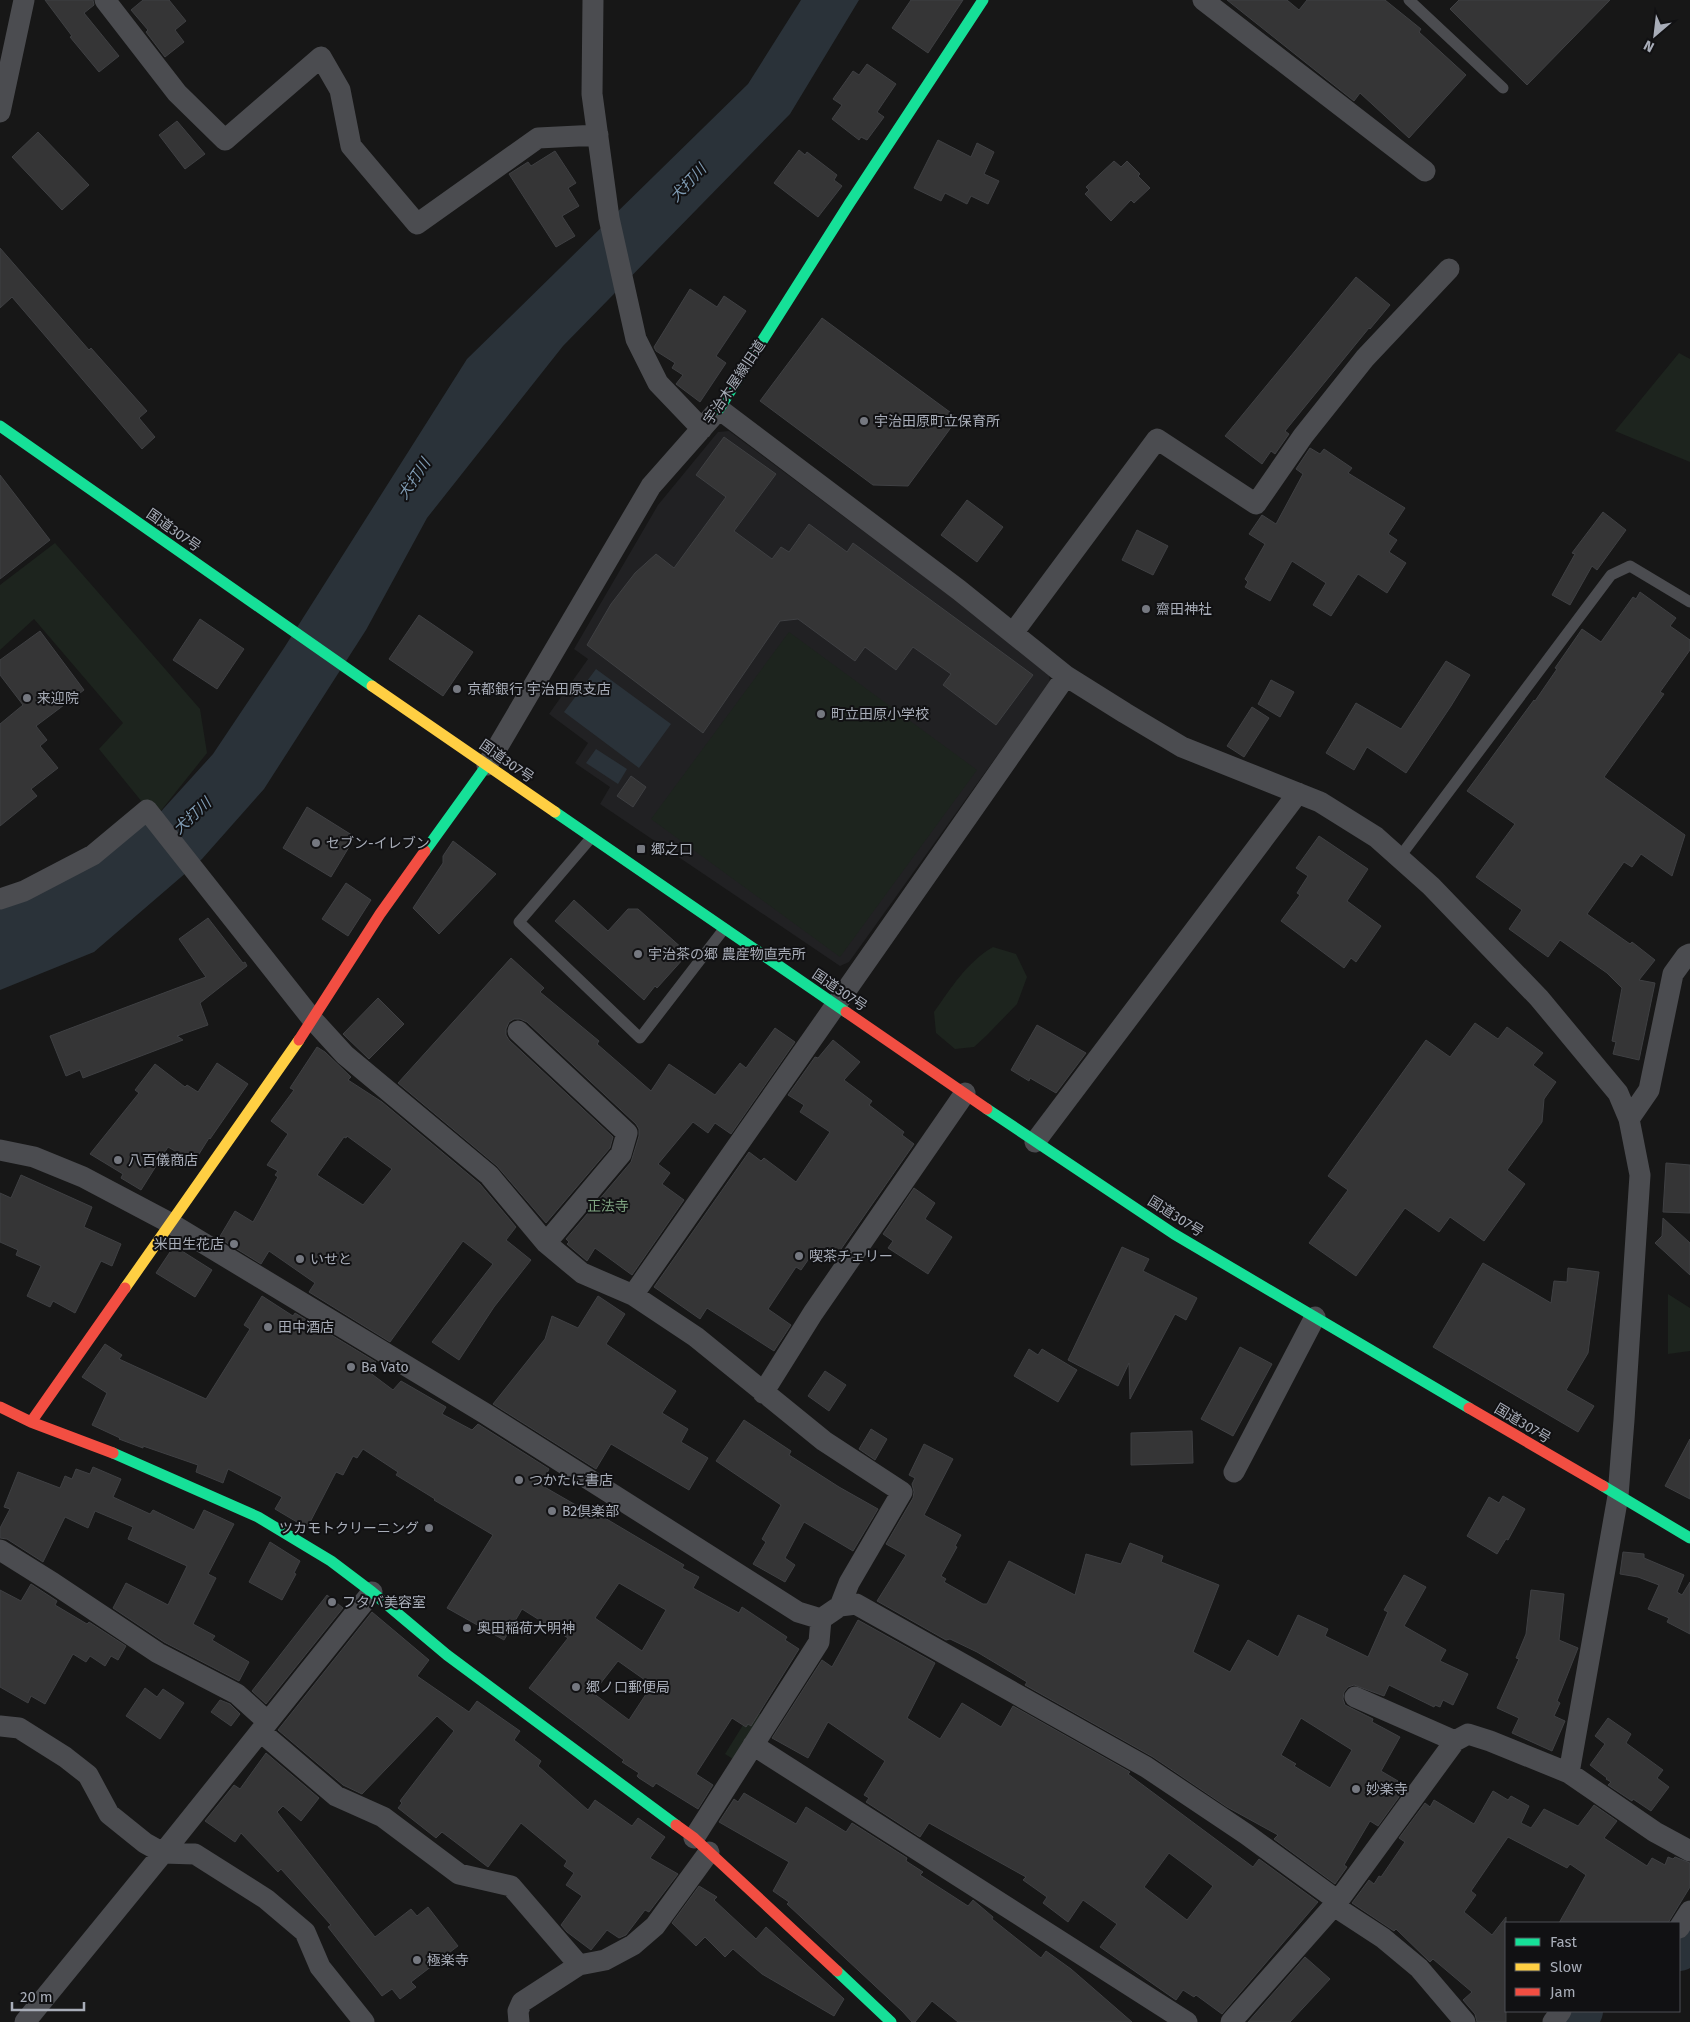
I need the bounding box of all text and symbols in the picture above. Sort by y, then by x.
north arrow [1630,10,1680,60]
text: N [1641,36,1657,56]
water label: 犬打川 [666,159,711,206]
street label: 宇治木屋線旧道 [700,337,769,428]
place label: 宇治田原町立保育所 [874,413,1000,430]
marker: 宇治田原町立保育所 [858,415,870,427]
water label: 犬打川 [394,454,435,503]
street label: 国道307号 [143,505,204,555]
place label: 齋田神社 [1156,601,1212,618]
marker: 齋田神社 [1140,603,1152,615]
place label: 京都銀行 宇治田原支店 [467,681,611,698]
marker: 京都銀行 宇治田原支店 [451,683,463,695]
place label: 来迎院 [37,690,79,707]
marker: 来迎院 [21,692,33,704]
place label: 町立田原小学校 [831,706,929,723]
marker: 町立田原小学校 [815,708,827,720]
street label: 国道307号 [476,736,537,786]
water label: 犬打川 [169,793,216,838]
place label: セブン-イレブン [326,835,430,852]
marker: セブン-イレブン [310,837,322,849]
place label: 郷之口 [651,841,693,858]
marker: 郷之口 [635,843,647,855]
place label: 宇治茶の郷 農産物直売所 [648,946,806,963]
marker: 宇治茶の郷 農産物直売所 [632,948,644,960]
street label: 国道307号 [809,966,870,1015]
place label: 八百儀商店 [128,1152,198,1169]
marker: 八百儀商店 [112,1154,124,1166]
street label: 国道307号 [1145,1193,1207,1240]
park label: 正法寺 [587,1198,629,1215]
place label: 米田生花店 [154,1236,224,1253]
marker: 米田生花店 [228,1238,240,1250]
place label: 喫茶チェリー [809,1248,893,1265]
marker: 喫茶チェリー [793,1250,805,1262]
place label: いせと [310,1251,352,1268]
marker: いせと [294,1253,306,1265]
place label: 田中酒店 [278,1319,334,1336]
marker: 田中酒店 [262,1321,274,1333]
place label: Ba Vato [361,1359,409,1376]
marker: Ba Vato [345,1361,357,1373]
street label: 国道307号 [1491,1400,1554,1447]
place label: つかたに書店 [529,1472,613,1489]
marker: つかたに書店 [513,1474,525,1486]
place label: B2倶楽部 [562,1503,619,1520]
marker: B2倶楽部 [546,1505,558,1517]
place label: ツカモトクリーニング [279,1520,419,1537]
marker: ツカモトクリーニング [423,1522,435,1534]
place label: フタバ美容室 [342,1594,426,1611]
marker: フタバ美容室 [326,1596,338,1608]
place label: 奥田稲荷大明神 [477,1620,575,1637]
marker: 奥田稲荷大明神 [461,1622,473,1634]
place label: 郷ノ口郵便局 [586,1679,670,1696]
marker: 郷ノ口郵便局 [570,1681,582,1693]
place label: 妙楽寺 [1366,1781,1408,1798]
marker: 妙楽寺 [1350,1783,1362,1795]
legend [1505,1922,1680,2012]
text: Fast [1550,1933,1577,1951]
place label: 極楽寺 [427,1952,469,1969]
marker: 極楽寺 [411,1954,423,1966]
text: Slow [1550,1958,1582,1976]
scale bar [12,1980,85,2012]
text: Jam [1550,1983,1576,2001]
text: 20 m [20,1988,53,2006]

